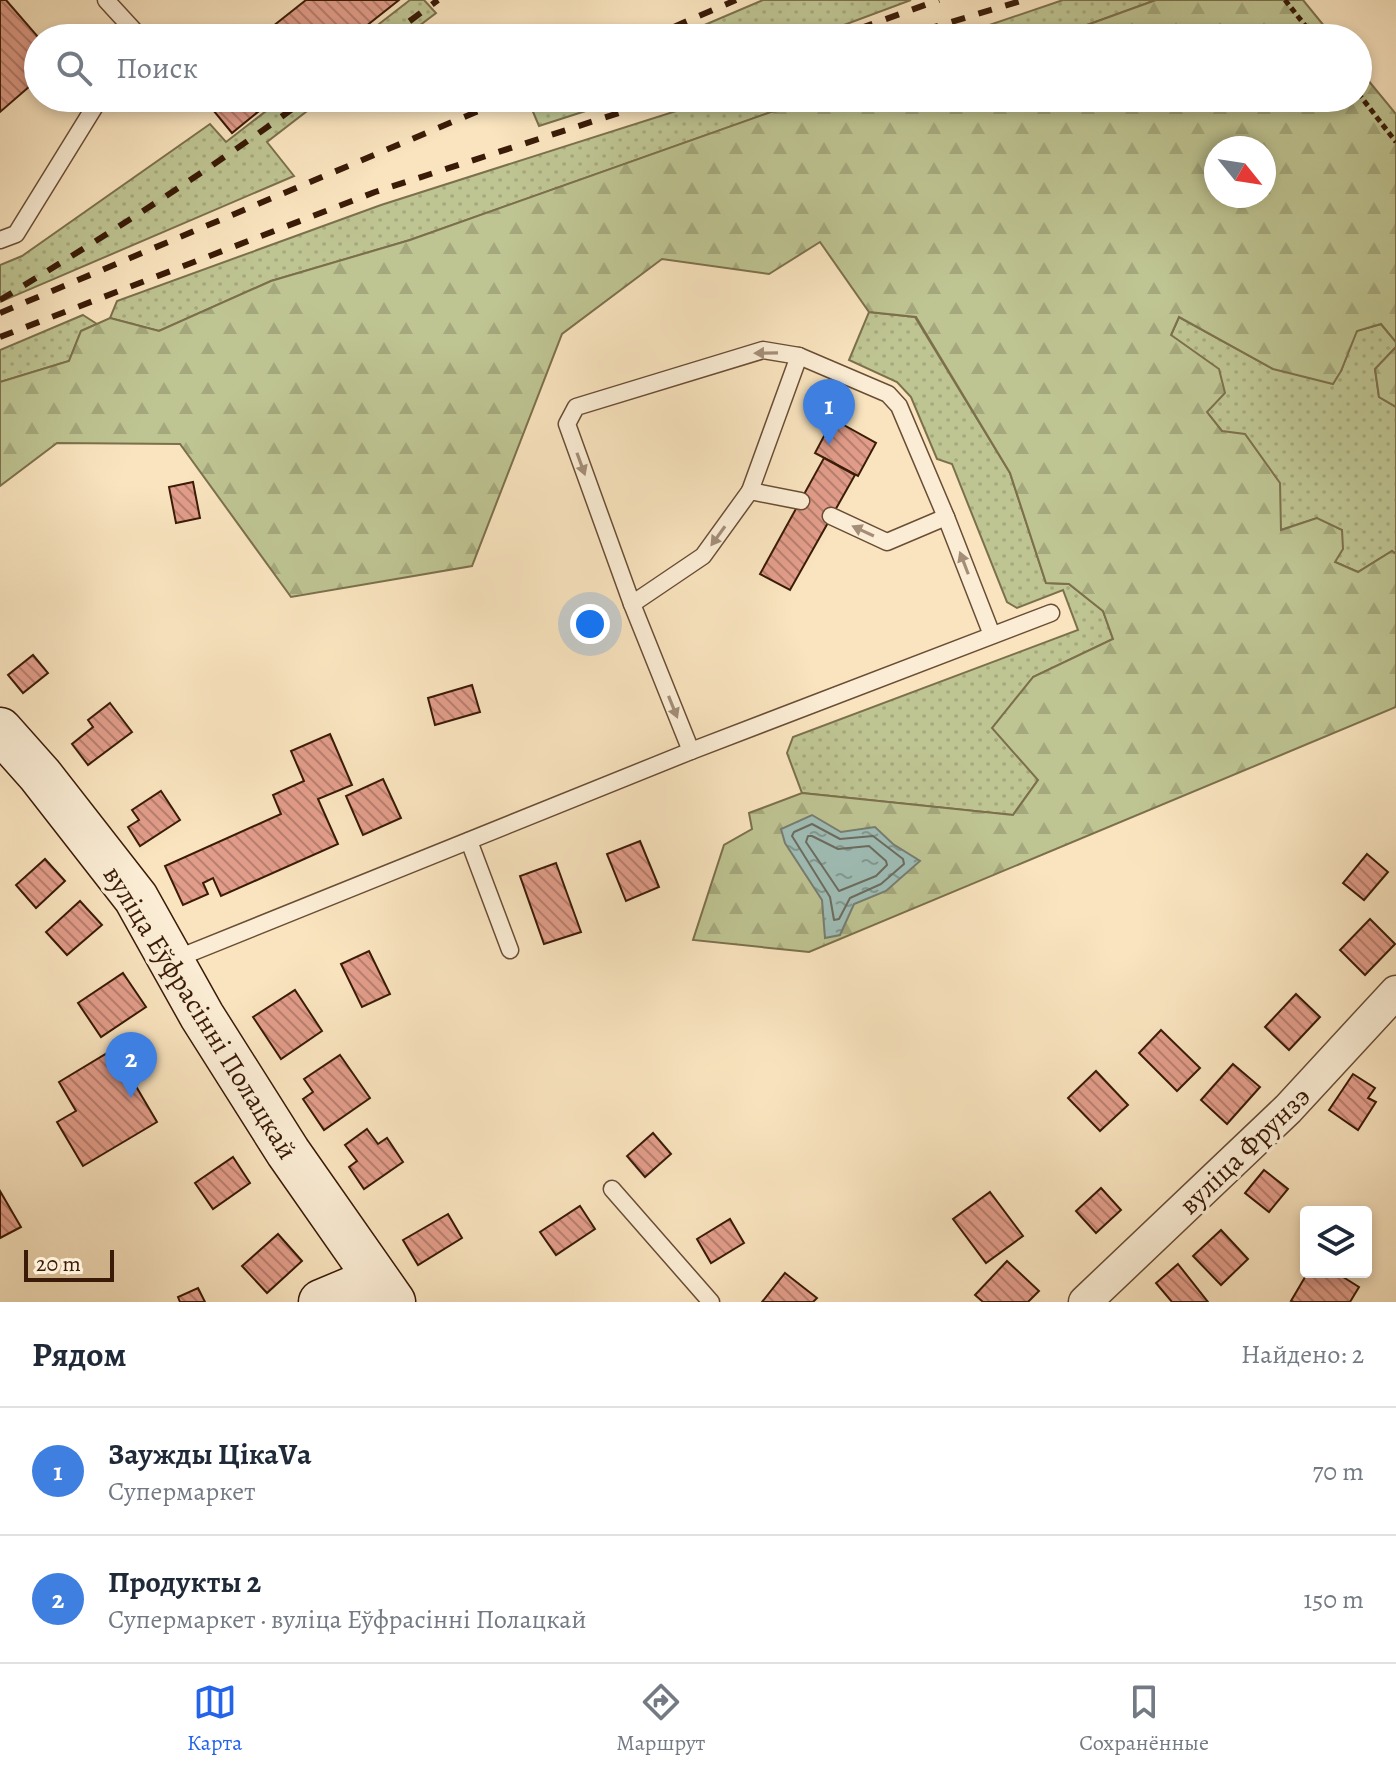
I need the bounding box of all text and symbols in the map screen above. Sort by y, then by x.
search box [24,24,1372,112]
icon: search [52,46,96,90]
text: Поиск [116,48,198,88]
north arrow [1204,136,1276,208]
one-way arrow [753,347,779,359]
pin: 1 [803,379,855,445]
one-way arrow [576,452,588,476]
one-way arrow [851,524,875,538]
one-way arrow [711,525,726,546]
one-way arrow [957,551,970,575]
your location [570,604,610,644]
one-way arrow [667,695,680,719]
street label: вуліца Еўфрасінні Полацкай [94,858,306,1167]
pin: 2 [105,1032,157,1098]
street label: вуліца Фрунзэ [1170,1078,1319,1223]
map controls [1300,1206,1372,1278]
button: layers [1300,1206,1372,1278]
scale bar [24,1246,114,1282]
text: 20 m [36,1249,81,1279]
text: Рядом [32,1331,126,1378]
text: Найдено: 2 [1241,1337,1364,1372]
text: Заужды ЦікаVа [108,1434,312,1474]
text: 1 [53,1454,63,1489]
text: 70 m [1312,1454,1364,1489]
text: Супермаркет [108,1474,256,1509]
text: Продукты 2 [108,1562,261,1602]
text: 2 [52,1582,64,1617]
text: 150 m [1303,1582,1364,1617]
text: Супермаркет · вуліца Еўфрасінні Полацкай [108,1602,586,1637]
tab: Карта [187,1680,242,1758]
tab: Маршрут [616,1680,705,1758]
tab: Сохранённые [1079,1680,1209,1758]

